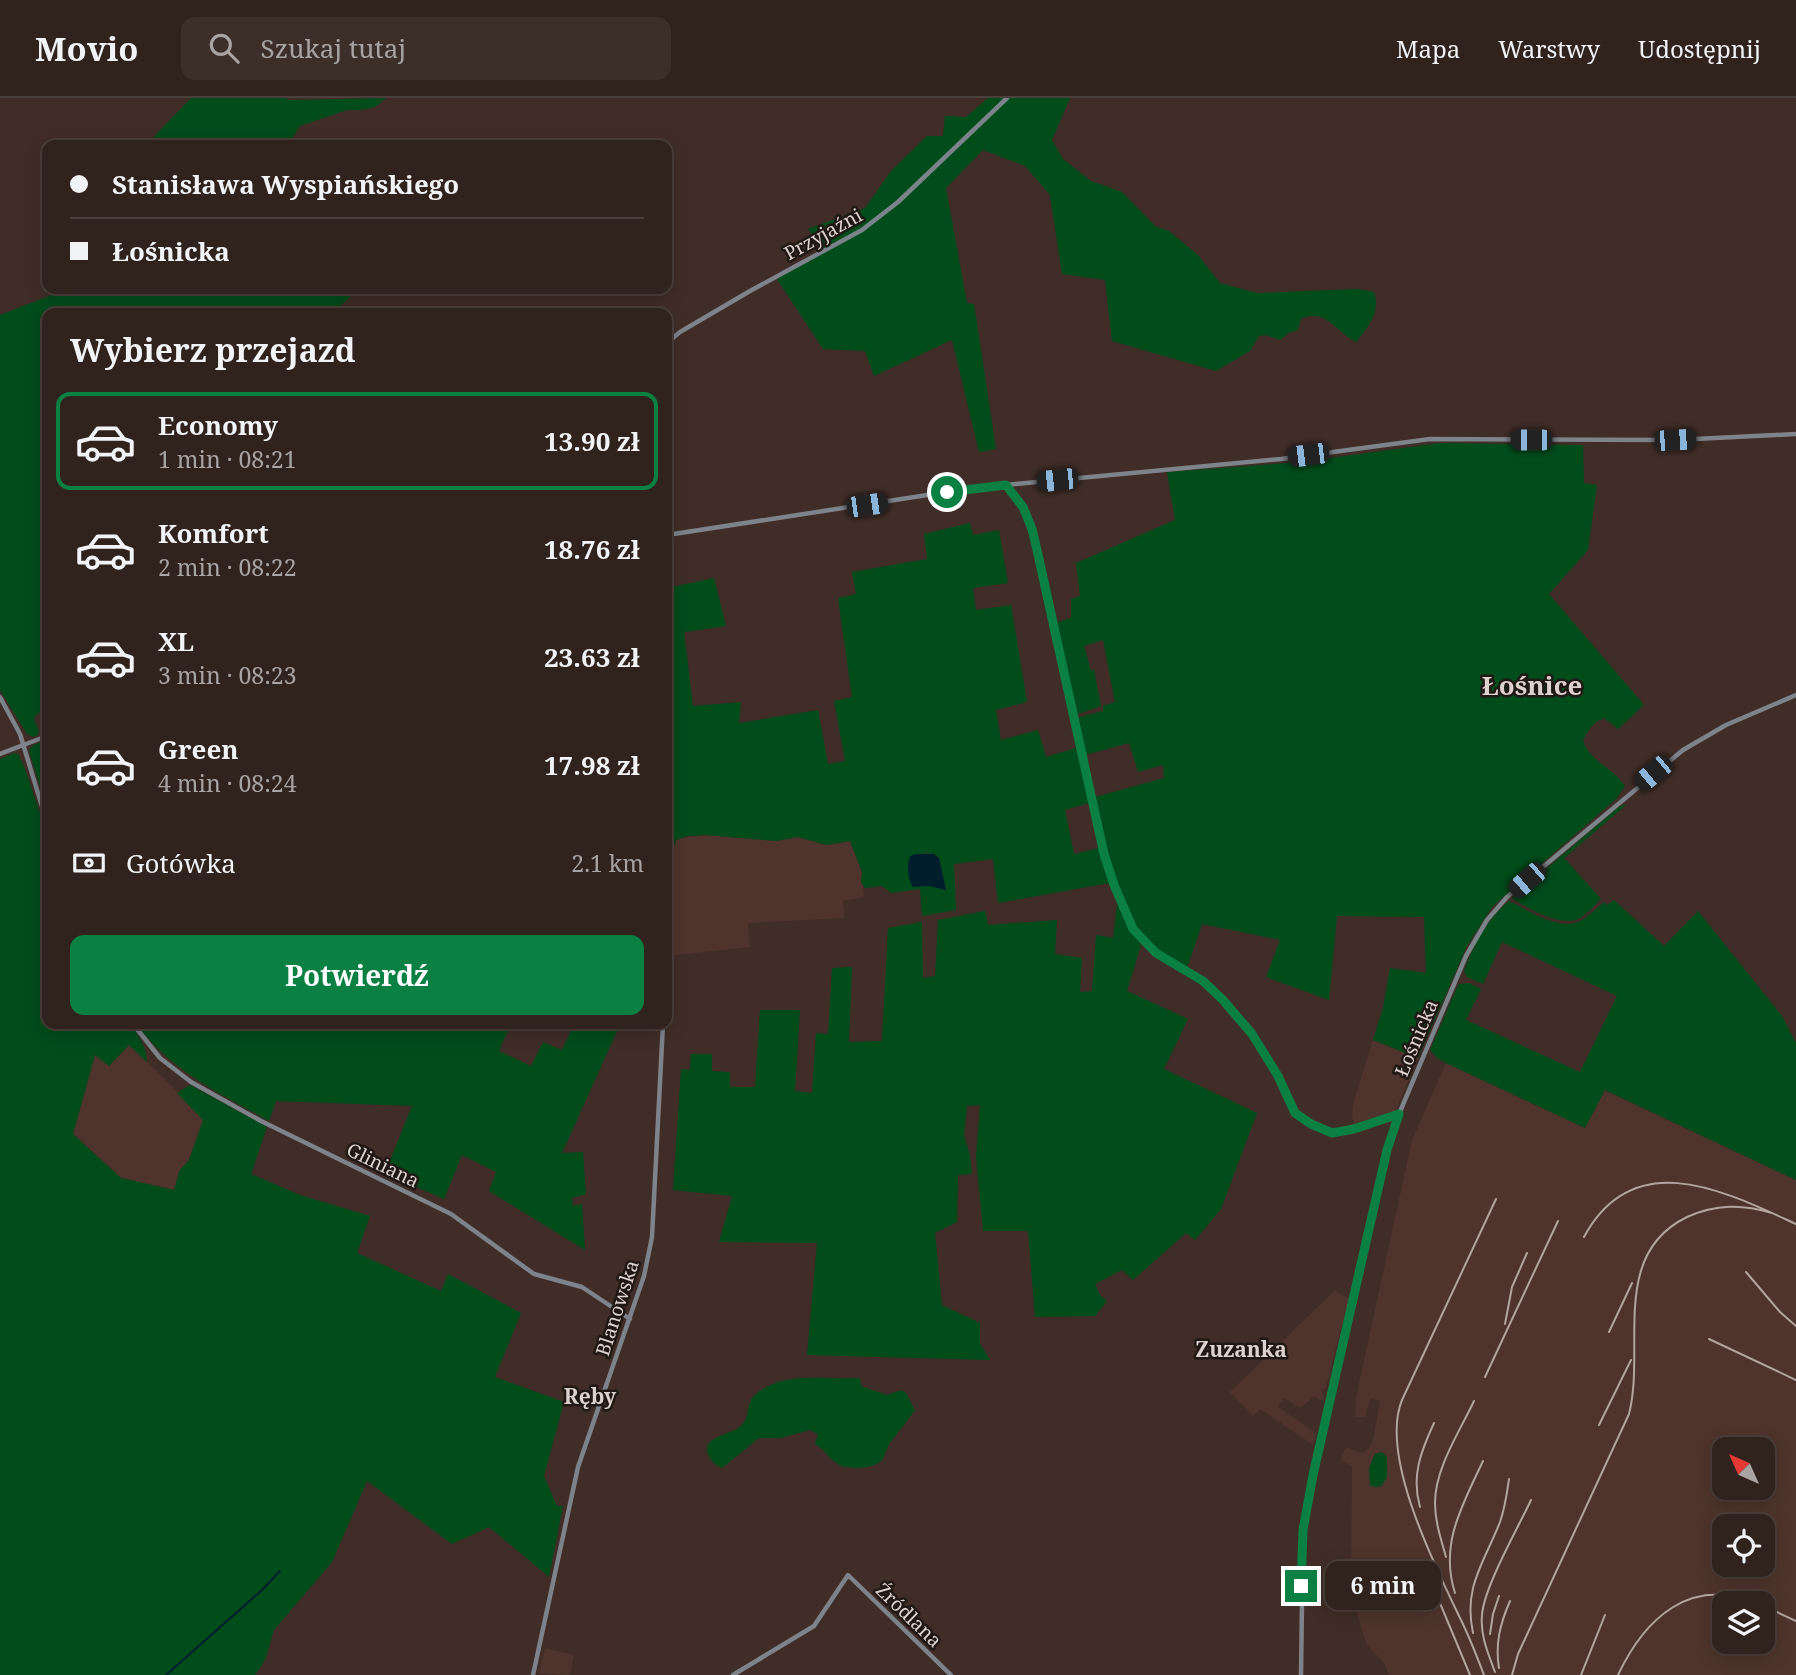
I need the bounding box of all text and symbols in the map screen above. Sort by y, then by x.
search box [181,17,671,80]
text: Movio [35,26,139,71]
icon: search [205,29,243,67]
text: Szukaj tutaj [261,30,406,66]
text: Mapa [1396,32,1460,65]
text: Warstwy [1498,32,1600,65]
text: Udostępnij [1638,32,1761,65]
text: Stanisława Wyspiańskiego [112,166,459,202]
street label: Przyjaźni [779,202,867,266]
text: Łośnicka [112,233,230,269]
text: Wybierz przejazd [70,328,356,371]
text: Economy [158,407,278,443]
icon: car [74,410,137,473]
text: 13.90 zł [544,423,640,459]
car [1654,428,1697,452]
car [1511,430,1553,451]
car [1286,442,1331,468]
text: 1 min · 08:21 [158,443,296,475]
car [1036,467,1079,493]
route start [931,476,963,508]
car [845,492,890,518]
text: Komfort [158,515,269,551]
icon: car [74,518,137,581]
text: 18.76 zł [544,531,640,567]
text: 2 min · 08:22 [158,551,296,583]
text: XL [158,623,194,659]
icon: car [74,626,137,689]
text: 23.63 zł [544,639,640,675]
text: 3 min · 08:23 [158,659,296,691]
district label: Łośnice [1482,667,1582,703]
text: Green [158,731,239,767]
icon: car [74,734,137,797]
text: 17.98 zł [544,747,640,783]
car [1631,751,1676,795]
text: 4 min · 08:24 [158,767,296,799]
icon: cash [70,844,108,882]
text: Gotówka [126,845,236,881]
text: 2.1 km [571,847,644,879]
car [1505,858,1550,902]
button: Potwierdź [70,935,644,1015]
street label: Łośnicka [1388,996,1444,1080]
street label: Gliniana [342,1136,424,1194]
street label: Blanowska [589,1257,645,1359]
district label: Zuzanka [1195,1335,1287,1363]
district label: Ręby [564,1382,617,1410]
north arrow [1712,1437,1774,1500]
map controls [1712,1437,1775,1654]
button: locate [1712,1514,1775,1577]
callout: 6 min [1326,1562,1441,1610]
text: 6 min [1350,1569,1416,1601]
route end [1285,1570,1317,1602]
street label: Źródlana [870,1577,948,1653]
button: layers [1712,1591,1775,1654]

